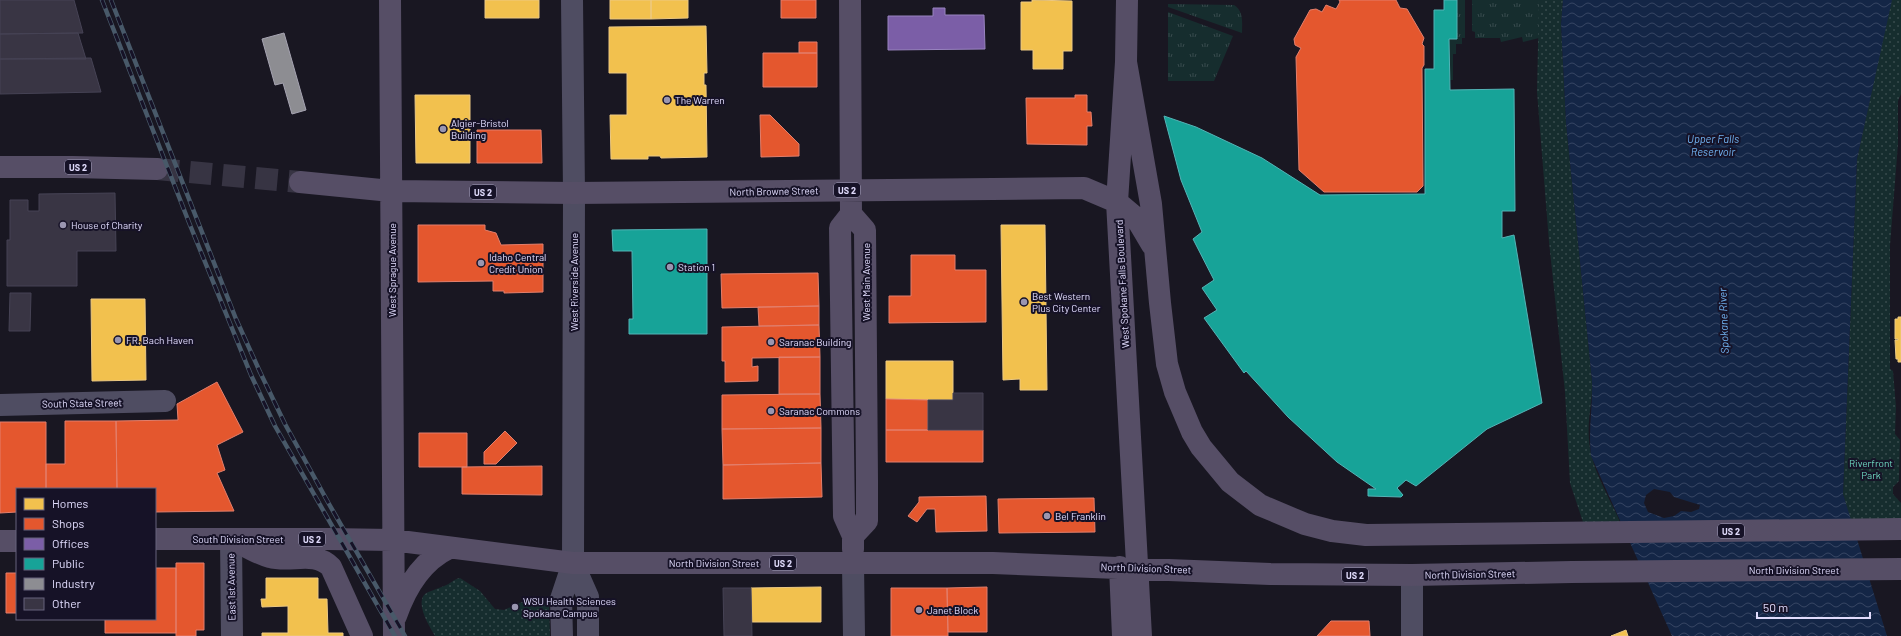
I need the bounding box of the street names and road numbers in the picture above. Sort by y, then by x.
road number: US 2 [65,160,91,174]
road number: US 2 [834,183,860,197]
street label: North Browne Street [729,184,819,198]
road number: US 2 [470,185,496,199]
street label: West Spokane Falls Boulevard [1113,219,1131,349]
street label: West Sprague Avenue [386,223,398,317]
street label: West Riverside Avenue [568,233,580,331]
street label: West Main Avenue [860,243,872,321]
street label: South State Street [42,396,123,410]
road number: US 2 [1718,524,1744,538]
road number: US 2 [299,532,325,546]
street label: South Division Street [192,533,284,545]
street label: East 1st Avenue [224,553,238,621]
road number: US 2 [770,556,796,570]
street label: North Division Street [669,557,760,569]
street label: North Division Street [1101,560,1192,576]
street label: North Division Street [1749,564,1840,576]
street label: North Division Street [1425,567,1516,581]
road number: US 2 [1342,568,1368,582]

